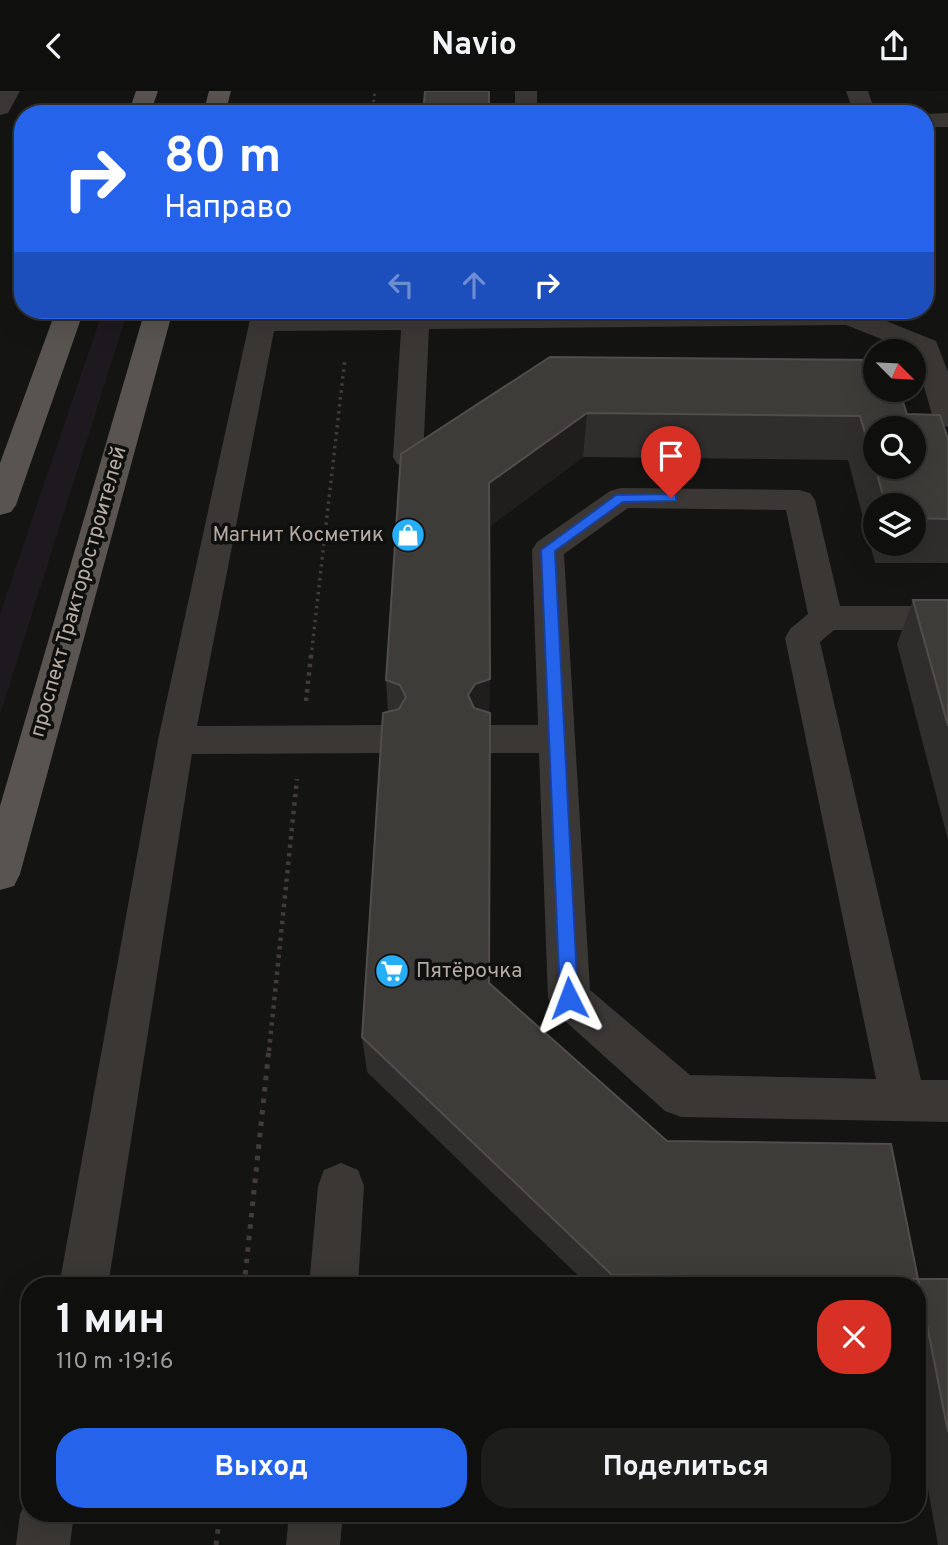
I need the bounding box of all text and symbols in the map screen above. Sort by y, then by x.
text: Navio [431,26,517,66]
icon: back [35,27,73,65]
icon: share [875,27,913,65]
text: 80 m [164,128,281,190]
icon: right [49,133,140,224]
text: Направо [164,189,292,229]
icon: left [382,266,420,304]
icon: ahead [455,266,493,304]
icon: right [528,266,566,304]
north arrow [863,339,926,403]
map controls [863,339,926,556]
button: search [863,416,926,479]
pin [641,426,701,498]
icon: arrive [652,437,690,475]
street label: проспект Тракторостроителей [25,443,133,741]
button: layers [863,493,926,556]
shop icon: Магнит Косметик [389,516,427,554]
place label: Магнит Косметик [213,522,384,549]
supermarket icon: Пятёрочка [373,952,411,990]
place label: Пятёрочка [416,958,522,985]
position arrow [532,961,606,1035]
text: 1 мин [56,1295,165,1348]
button: close [817,1300,891,1374]
text: 110 m · 19:16 [56,1348,173,1377]
button: Выход [56,1428,467,1508]
button: Поделиться [481,1428,891,1508]

